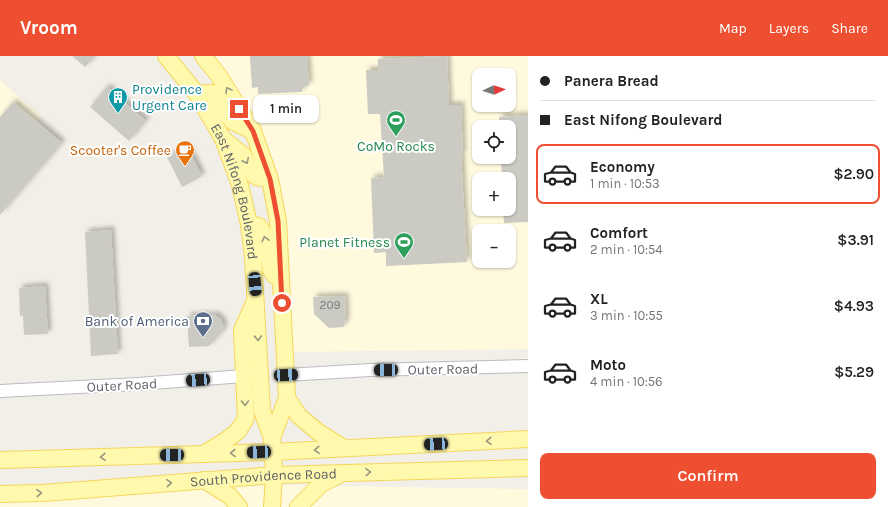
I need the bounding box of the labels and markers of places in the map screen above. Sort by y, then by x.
place label: Providence Urgent Care [132,81,207,114]
building icon: Providence Urgent Care [107,86,129,114]
sports icon: CoMo Rocks [385,109,407,137]
place label: CoMo Rocks [357,138,435,155]
cafe icon: Scooter's Coffee [174,139,196,167]
place label: Scooter's Coffee [70,142,171,159]
sports icon: Planet Fitness [393,231,415,259]
place label: Planet Fitness [299,234,390,251]
bank icon: Bank of America [192,310,214,338]
place label: Bank of America [85,313,189,330]

